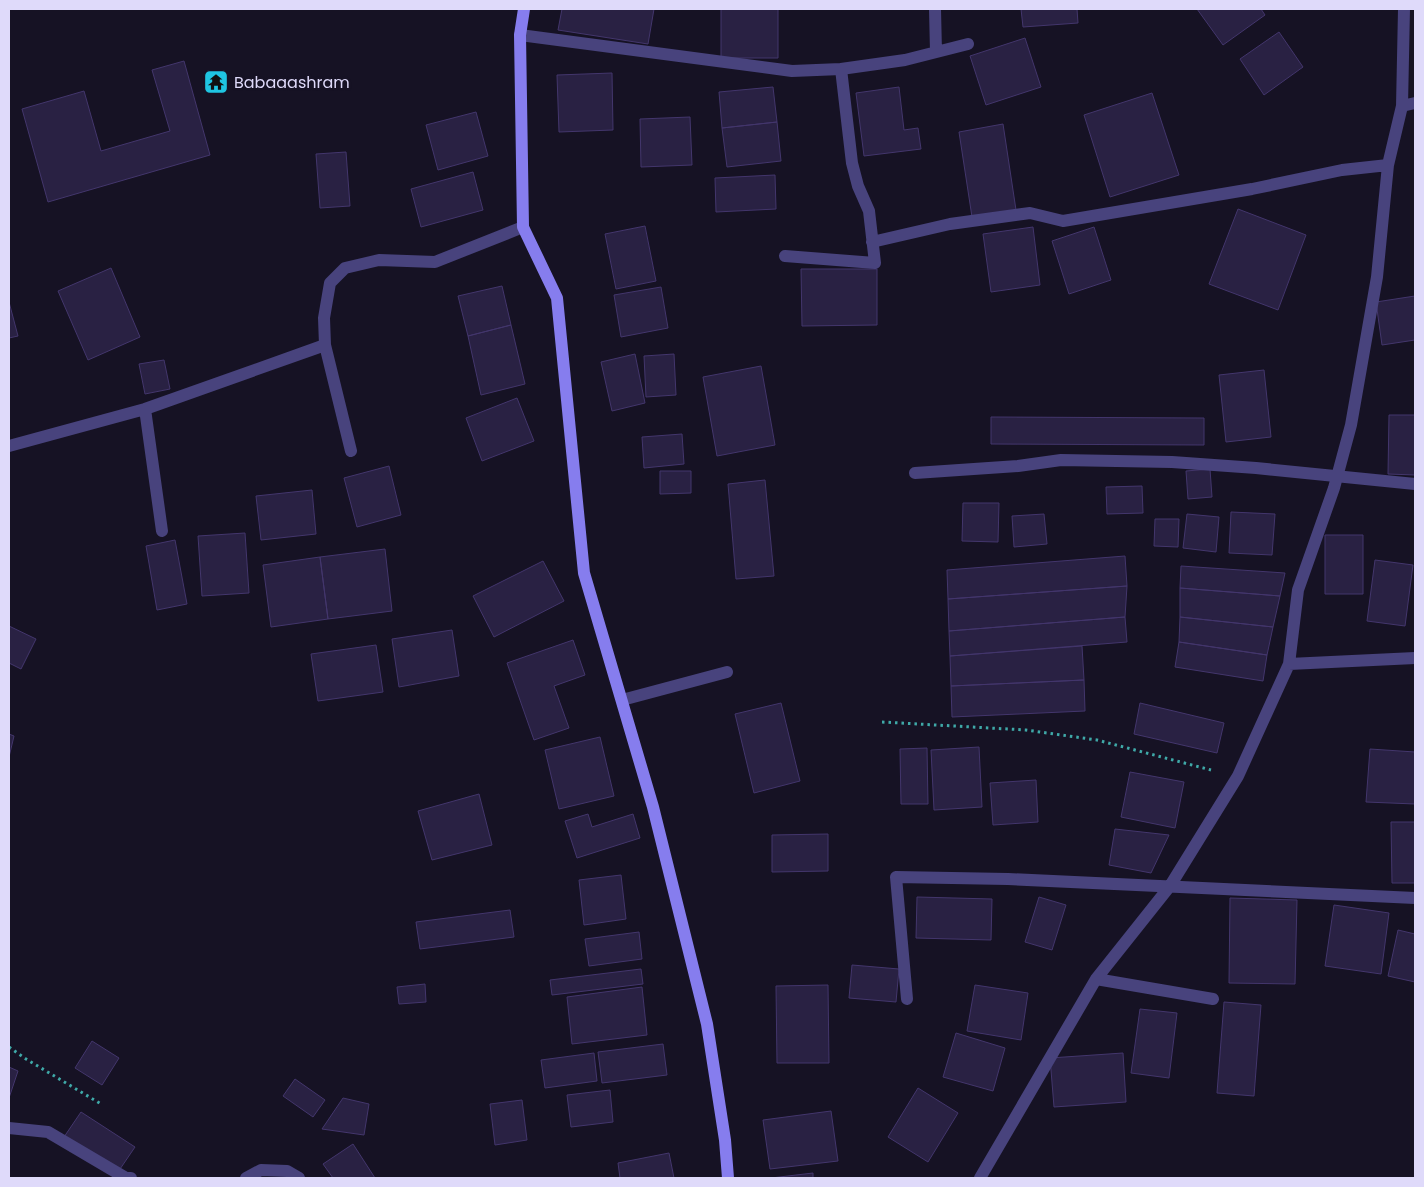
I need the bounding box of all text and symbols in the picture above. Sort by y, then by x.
temple icon: Babaaashram [203,69,229,95]
place label: Babaaashram [234,71,350,94]

